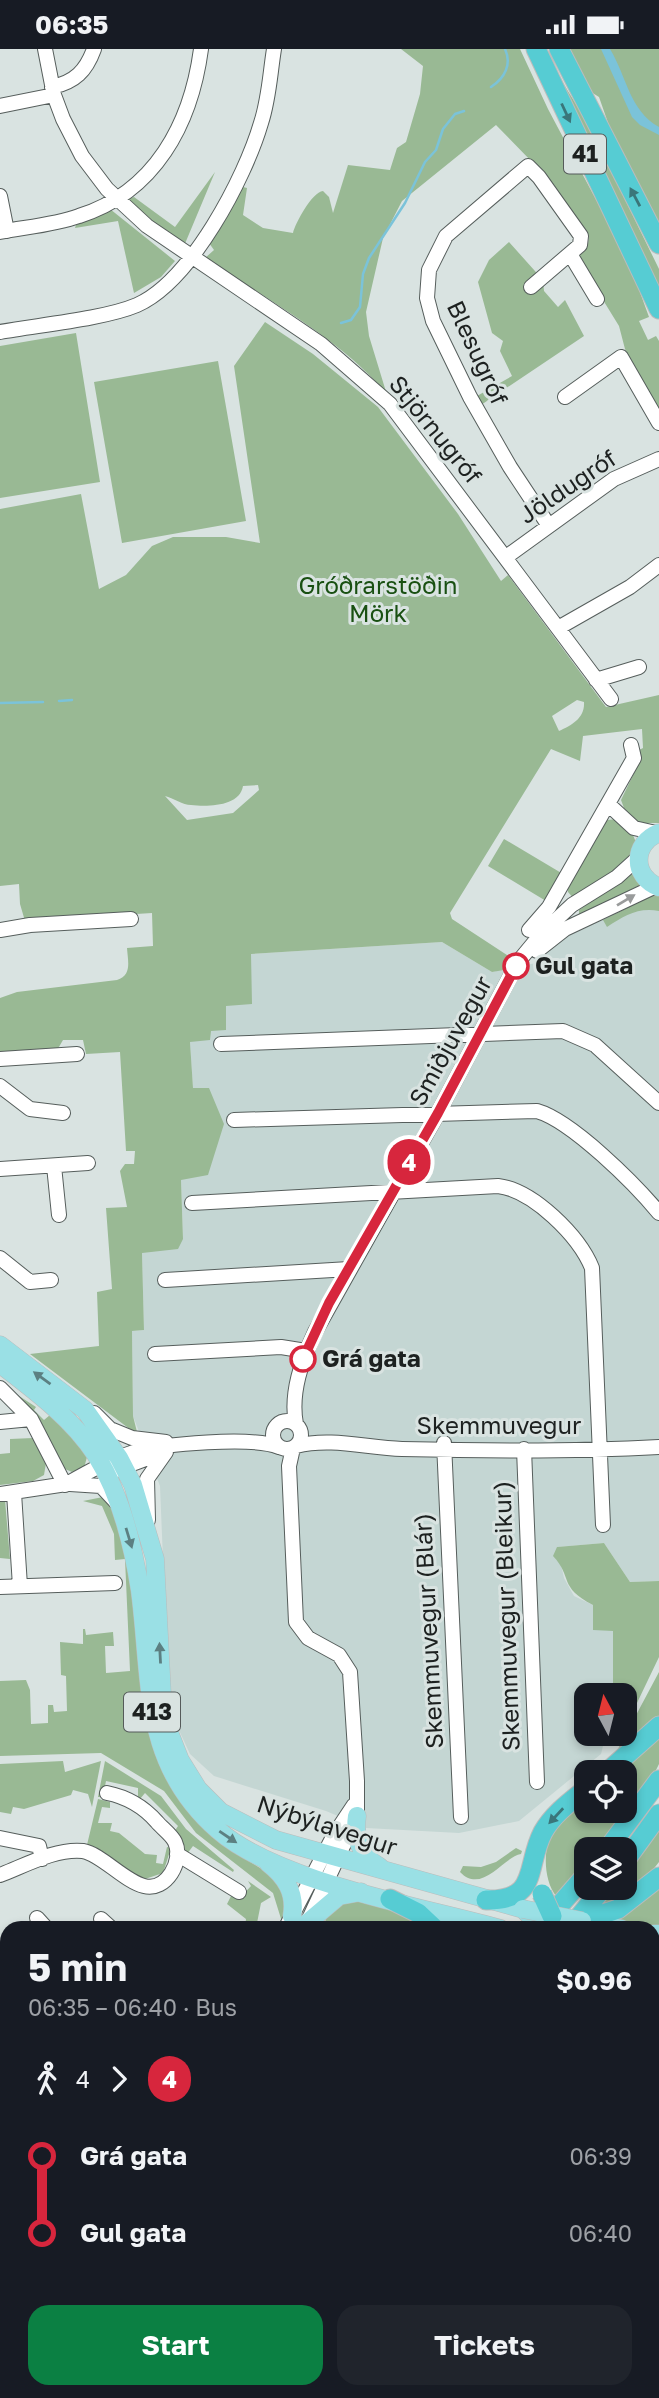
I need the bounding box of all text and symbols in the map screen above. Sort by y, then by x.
text: 06:35 [35,9,108,40]
one-way arrow [560,103,572,123]
road number: 41 [564,135,606,173]
one-way arrow [629,187,641,207]
street label: Blesugróf [442,296,515,409]
street label: Stjörnugróf [384,369,489,489]
street label: Jöldugróf [513,443,622,529]
park label: Gróðrarstöðin Mörk [298,570,458,627]
one-way arrow [617,894,636,907]
place label: Gul gata [535,950,633,979]
marker: Gul gata [503,953,529,979]
street label: Smiðjuvegur [402,970,497,1110]
line badge: 4 [386,1139,432,1185]
text: 4 [402,1147,417,1176]
place label: Grá gata [322,1343,421,1372]
marker: Grá gata [290,1346,316,1372]
one-way arrow [33,1371,52,1385]
street label: Skemmuvegur [417,1410,581,1439]
street label: Skemmuvegur (Bleikur) [486,1480,525,1752]
street label: Skemmuvegur (Blár) [407,1513,448,1750]
one-way arrow [125,1528,135,1549]
one-way arrow [154,1642,165,1664]
north arrow [574,1683,637,1747]
map controls [574,1683,637,1900]
road number: 413 [124,1693,180,1731]
button: locate [574,1760,637,1823]
street label: Nýbýlavegur [254,1788,401,1861]
one-way arrow [549,1807,565,1824]
one-way arrow [218,1830,238,1843]
button: layers [574,1837,637,1900]
text: 5 min [28,1944,127,1989]
text: $0.96 [556,1965,632,1996]
text: 06:35 – 06:40 · Bus [28,1993,237,2021]
icon: walk [28,2060,66,2098]
icon: forward [100,2060,138,2098]
text: 4 [162,2064,177,2093]
text: 4 [76,2065,90,2093]
text: Grá gata [80,2140,187,2171]
text: 06:39 [570,2142,632,2170]
text: Gul gata [80,2217,186,2248]
text: 06:40 [569,2219,632,2247]
button: Start [28,2305,323,2385]
button: Tickets [337,2305,632,2385]

